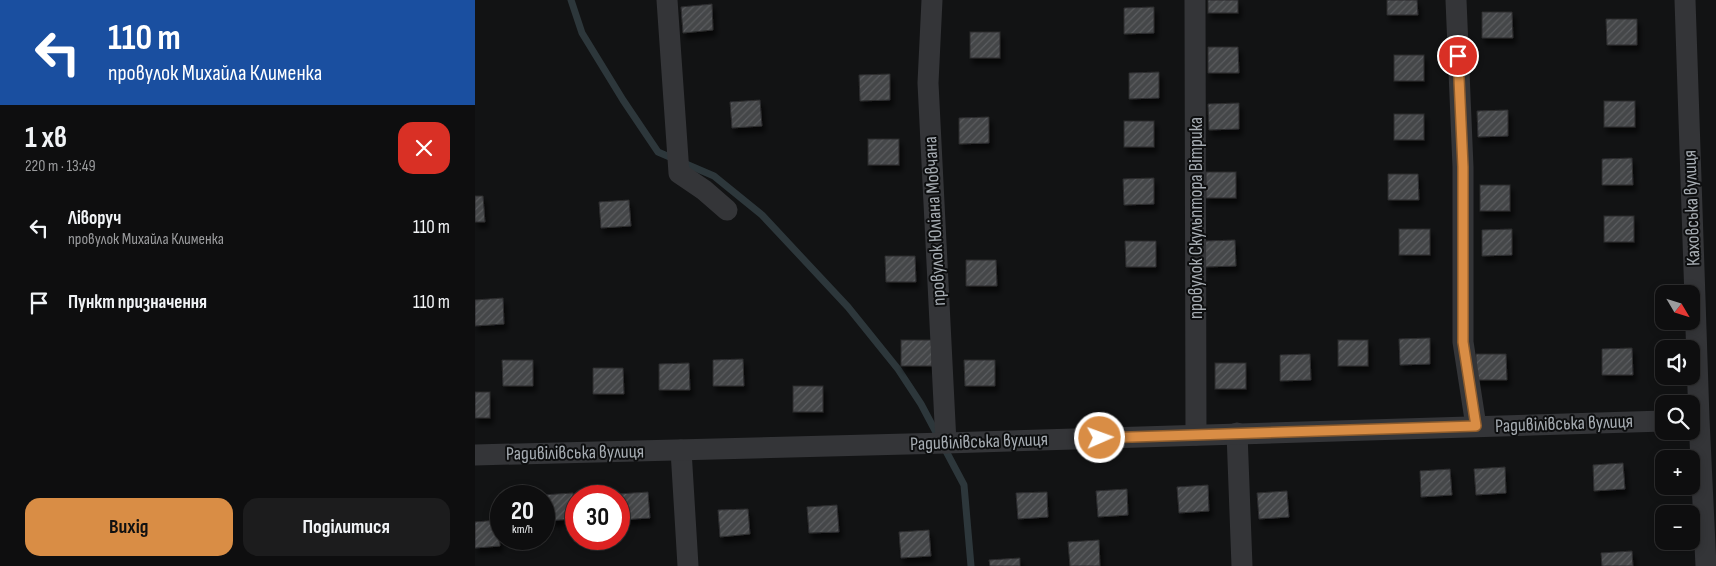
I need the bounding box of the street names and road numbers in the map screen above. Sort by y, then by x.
street label: провулок Скульптора Вітрика [1185,117,1208,319]
street label: провулок Юліана Мовчана [919,136,951,306]
street label: Каховська вулиця [1678,150,1706,266]
street label: Радивілівська вулиця [1495,410,1633,438]
street label: Радивілівська вулиця [910,428,1048,456]
street label: Радивілівська вулиця [506,440,644,466]

